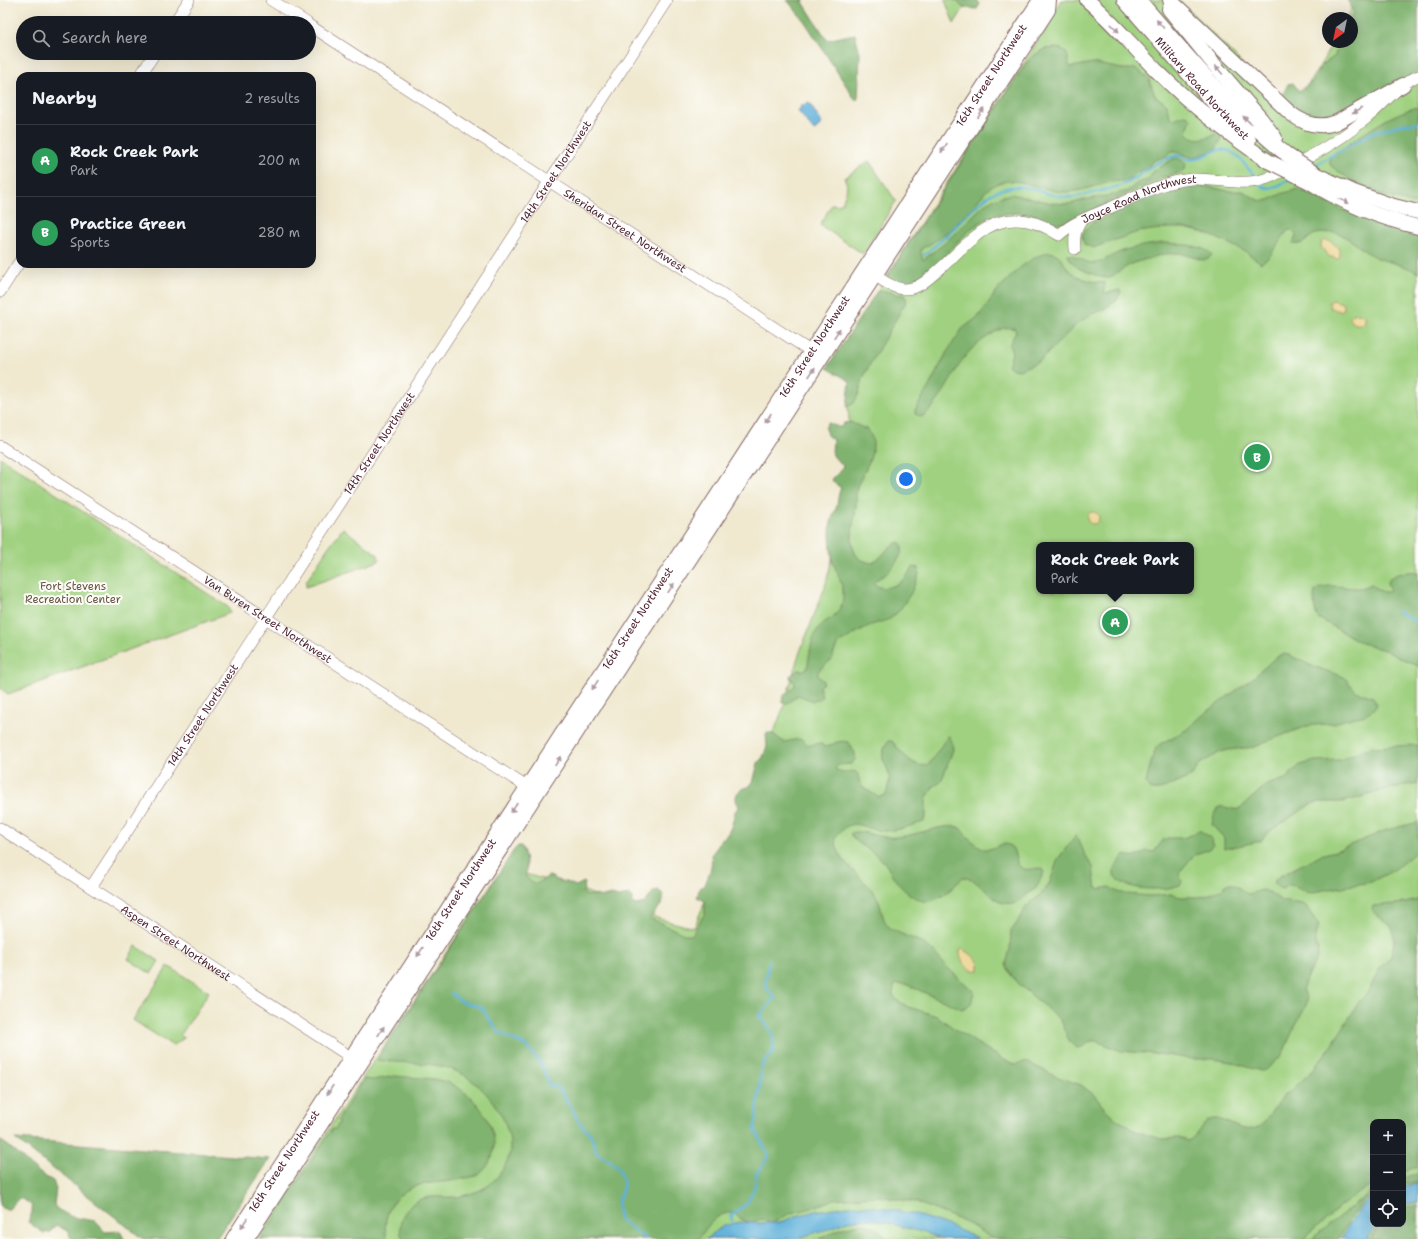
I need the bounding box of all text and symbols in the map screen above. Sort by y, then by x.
north arrow [1322,12,1358,48]
search box [16,16,316,60]
one-way arrow [1155,19,1164,29]
street label: 16th Street Northwest [952,21,1030,129]
one-way arrow [1110,23,1120,33]
icon: search [30,27,52,49]
text: Search here [62,28,148,48]
street label: Military Road Northwest [1152,33,1253,143]
one-way arrow [1214,65,1223,75]
text: Nearby [32,87,97,109]
text: 2 results [244,90,300,107]
one-way arrow [977,108,985,118]
one-way arrow [1351,108,1363,115]
one-way arrow [1242,116,1252,125]
street label: 14th Street Northwest [517,117,595,226]
text: Rock Creek Park [70,142,199,162]
one-way arrow [941,142,948,153]
text: A [40,152,50,169]
text: 200 m [258,152,300,169]
text: Park [70,162,98,179]
street label: Joyce Road Northwest [1079,171,1197,227]
street label: Sheridan Street Northwest [561,185,690,276]
one-way arrow [1338,198,1350,204]
text: Practice Green [70,214,186,234]
text: B [41,224,49,241]
text: 280 m [258,224,300,241]
text: Sports [70,234,110,251]
street label: 16th Street Northwest [775,292,853,401]
one-way arrow [833,328,841,338]
one-way arrow [808,367,816,377]
street label: 14th Street Northwest [340,389,418,498]
one-way arrow [764,412,771,424]
pin: B [1244,442,1270,472]
your location [896,469,916,489]
popup [1036,542,1194,594]
text: Rock Creek Park [1051,550,1179,570]
street label: 16th Street Northwest [598,564,676,672]
text: Park [1051,570,1079,587]
street label: Van Buren Street Northwest [201,572,335,667]
park label: Fort Stevens Recreation Center [25,579,121,607]
one-way arrow [667,582,674,594]
pin: A [1102,607,1128,637]
street label: 14th Street Northwest [164,661,242,769]
one-way arrow [591,679,598,691]
one-way arrow [554,756,562,766]
one-way arrow [510,803,518,814]
street label: 16th Street Northwest [422,835,500,944]
street label: Aspen Street Northwest [118,901,234,984]
one-way arrow [416,947,424,958]
one-way arrow [378,1025,385,1037]
one-way arrow [326,1085,334,1095]
street label: 16th Street Northwest [245,1107,323,1215]
map controls [1370,1119,1406,1227]
button: + [1370,1119,1406,1155]
button: − [1370,1155,1406,1191]
button: locate [1370,1191,1406,1227]
one-way arrow [240,1217,247,1228]

